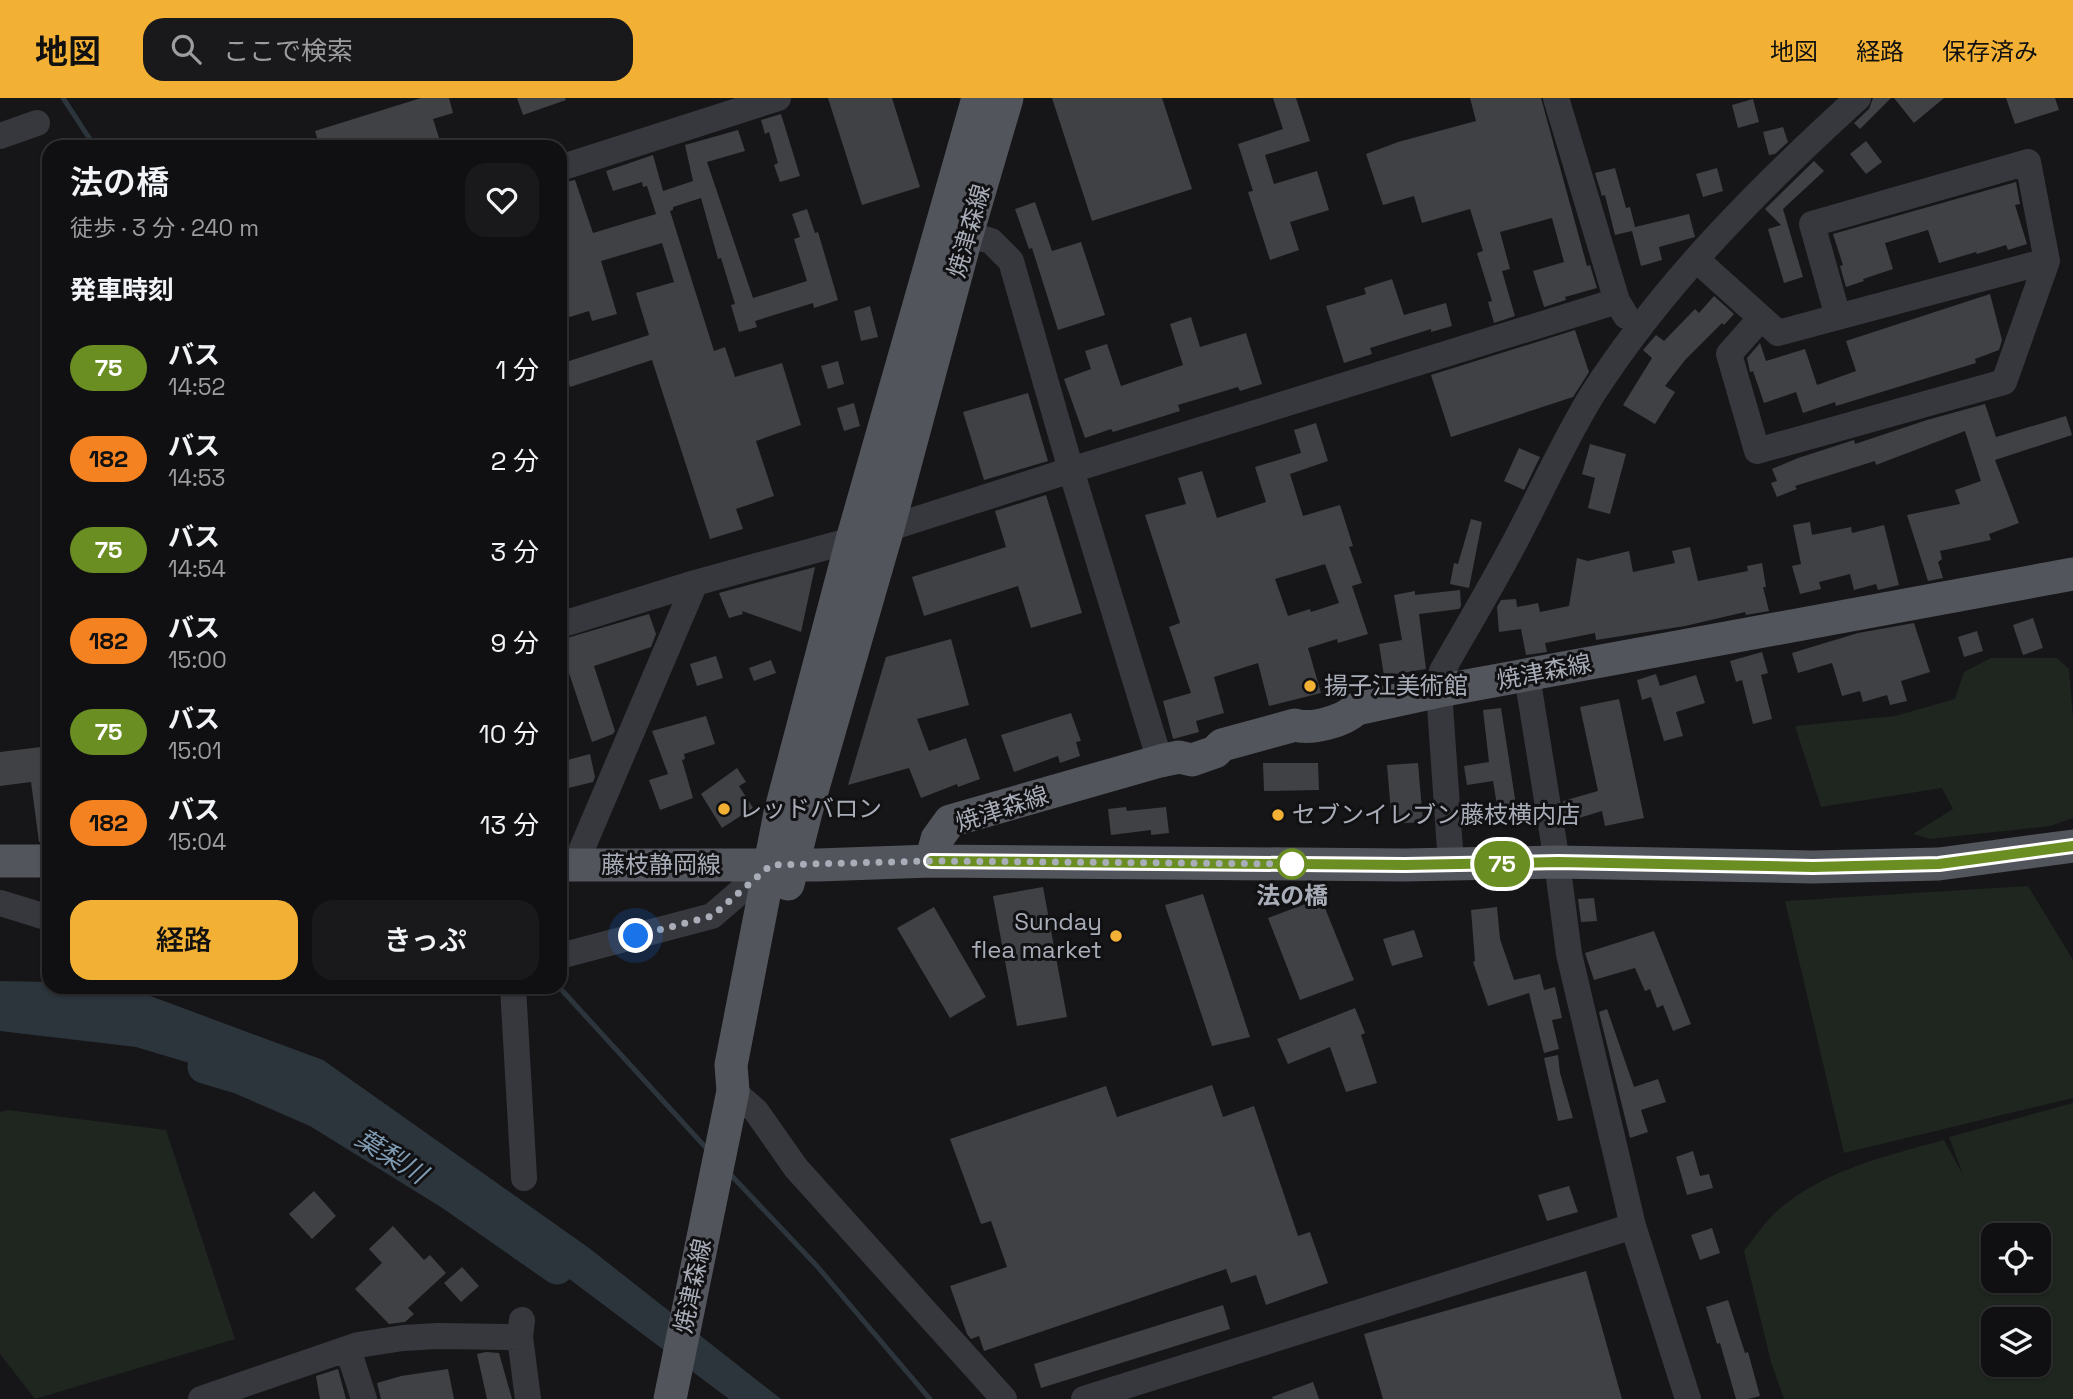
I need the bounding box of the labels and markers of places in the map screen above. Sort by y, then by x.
place label: 揚子江美術館 [1324,670,1468,701]
marker: 揚子江美術館 [1302,678,1318,694]
place label: レッドバロン [738,793,882,824]
place label: セブンイレブン藤枝横内店 [1292,799,1580,830]
marker: レッドバロン [716,801,732,817]
marker: セブンイレブン藤枝横内店 [1270,807,1286,823]
marker: 法の橋 [1277,849,1307,879]
place label: 法の橋 [1256,880,1328,911]
place label: Sunday flea market [971,906,1102,965]
marker: Sunday flea market [1108,928,1124,944]

